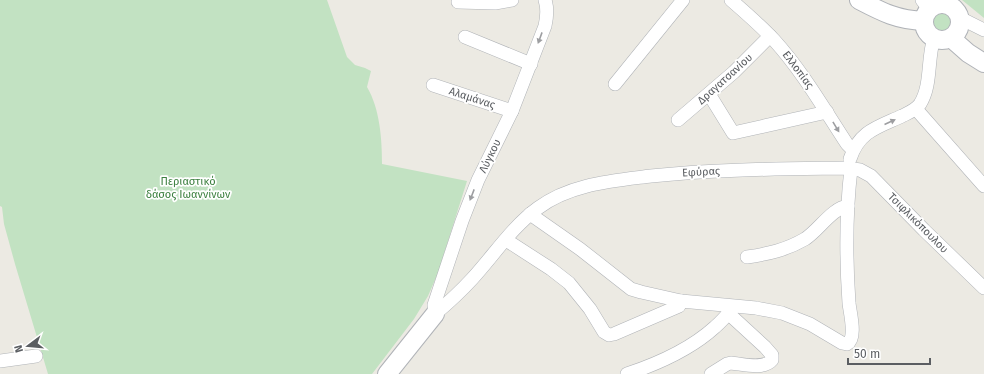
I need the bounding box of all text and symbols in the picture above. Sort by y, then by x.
one-way arrow [537,32,543,44]
street label: Ελλοπίας [780,49,816,91]
street label: Δραγατσανίου [695,51,755,107]
street label: Αλαμάνας [447,84,497,112]
one-way arrow [884,118,896,124]
one-way arrow [832,121,839,132]
street label: Λύγκου [476,137,504,175]
street label: Εφύρας [682,165,720,179]
park label: Περιαστικό δάσος Ιωαννίνων [146,175,231,201]
one-way arrow [469,190,475,202]
street label: Τσιφλικόπουλου [885,190,951,256]
north arrow [8,326,48,366]
scale bar [848,340,930,366]
text: N [12,343,26,354]
text: 50 m [854,347,880,361]

